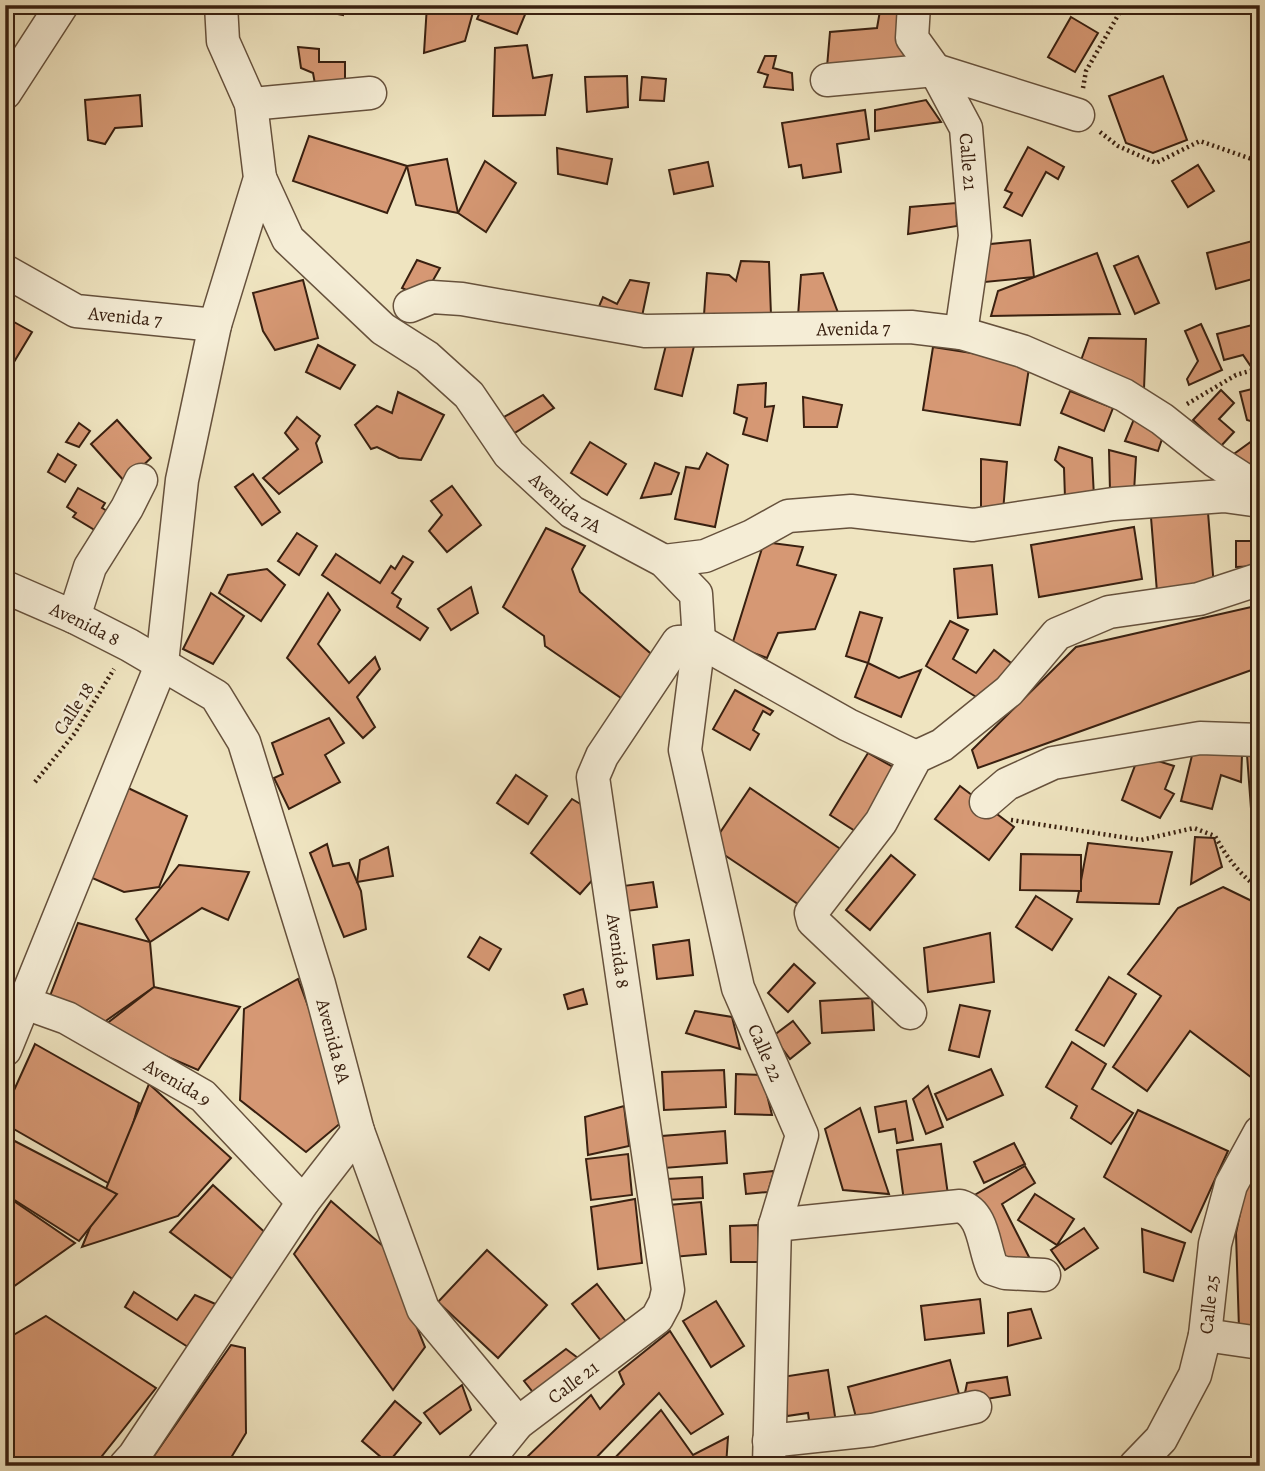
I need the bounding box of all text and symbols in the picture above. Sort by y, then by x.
street label: Calle 21 [952,132,983,192]
street label: Avenida 7 [86,300,163,334]
street label: Avenida 7 [815,315,891,342]
street label: Avenida 7A [523,466,607,540]
street label: Avenida 8 [45,596,124,652]
street label: Calle 18 [47,677,101,740]
street label: Avenida 8 [600,911,636,990]
street label: Avenida 8A [309,995,357,1087]
street label: Calle 22 [741,1020,789,1086]
street label: Avenida 9 [138,1052,218,1112]
street label: Calle 25 [1193,1273,1226,1335]
street label: Calle 21 [542,1354,605,1410]

